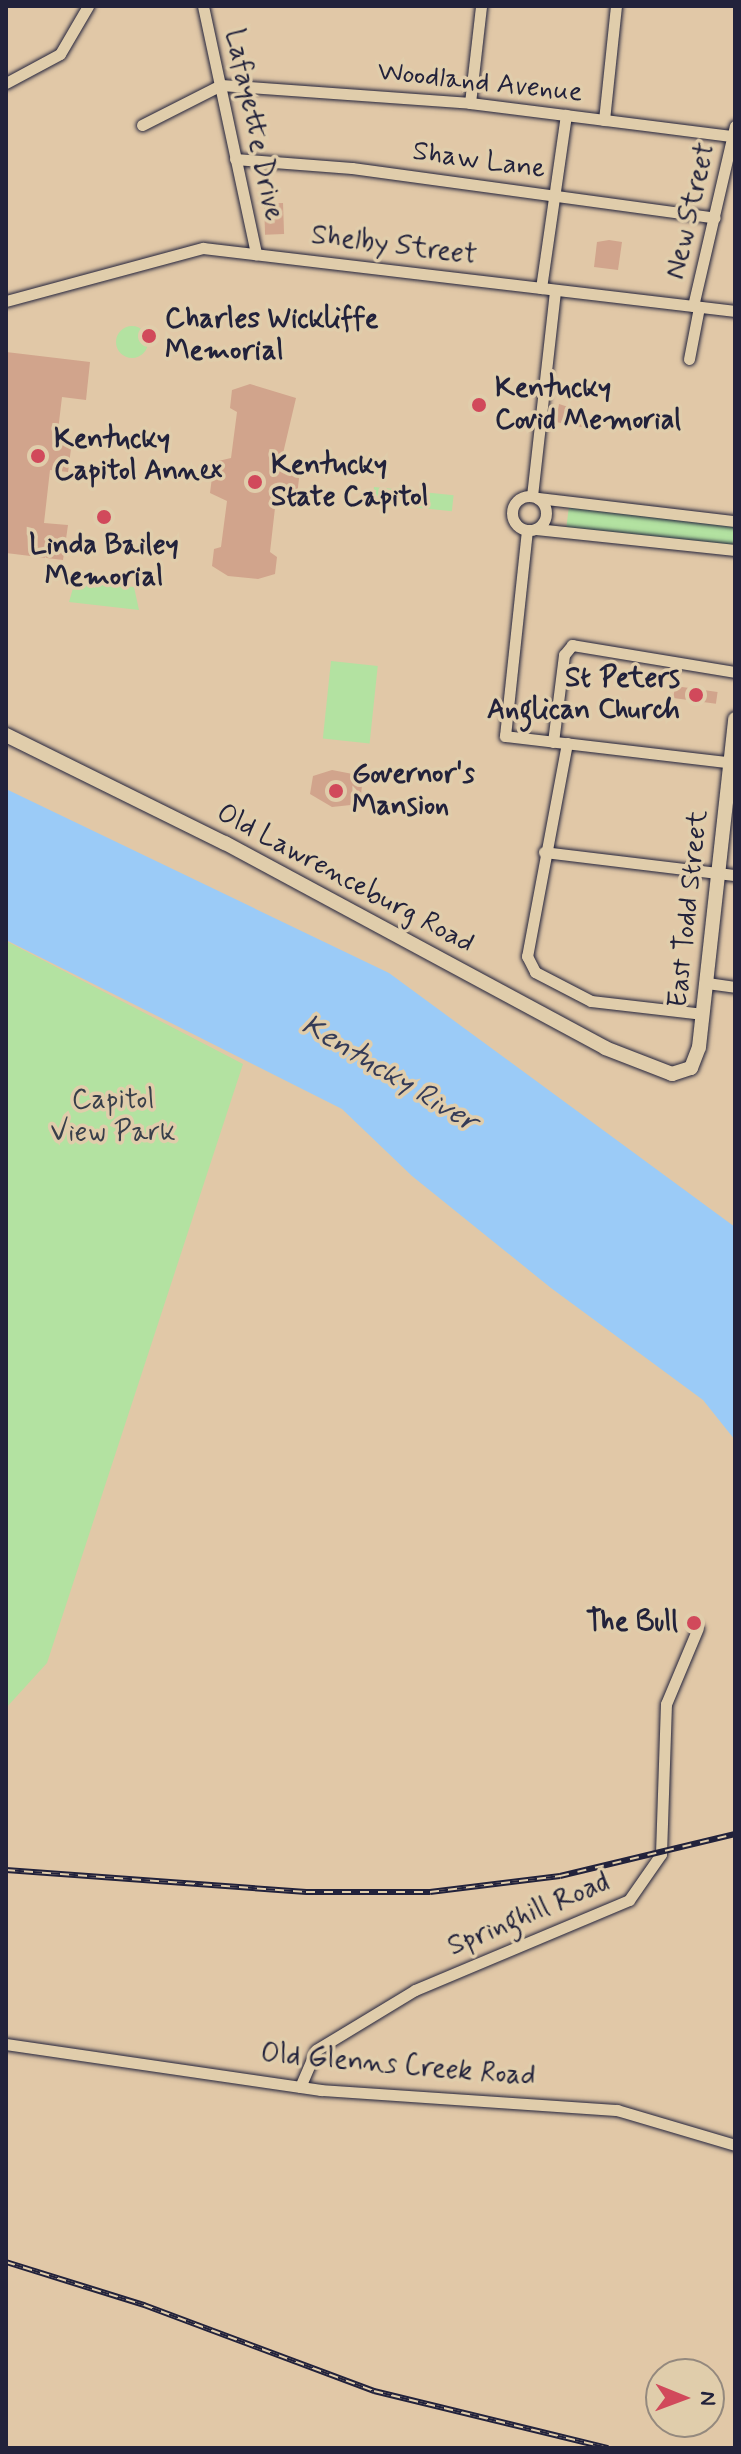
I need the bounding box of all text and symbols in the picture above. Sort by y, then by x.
street label: Lafayette Drive [216,26,290,224]
street label: Woodland Avenue [375,55,585,111]
street label: Shaw Lane [410,135,548,187]
street label: New Street [659,140,723,282]
street label: Shelby Street [310,219,478,273]
place label: Charles Wickliffe Memorial [165,303,380,369]
marker: Charles Wickliffe Memorial [140,327,158,345]
place label: Kentucky Covid Memorial [495,372,682,438]
marker: Kentucky Covid Memorial [470,396,488,414]
place label: Kentucky Capitol Annex [54,423,215,489]
marker: Kentucky Capitol Annex [29,447,47,465]
place label: Kentucky State Capitol [271,449,426,515]
marker: Kentucky State Capitol [246,473,264,491]
marker: Linda Bailey Memorial [95,508,113,526]
place label: Linda Bailey Memorial [31,529,177,595]
place label: St Peters Anglican Church [480,662,680,728]
marker: St Peters Anglican Church [687,686,705,704]
place label: Governor's Mansion [352,758,475,824]
marker: Governor's Mansion [327,782,345,800]
street label: Old Lawrenceburg Road [213,798,477,960]
street label: East Todd Street [662,808,716,1010]
water label: Kentucky River [294,1007,484,1141]
park label: Capitol View Park [54,1084,172,1150]
place label: The Bull [585,1606,678,1640]
marker: The Bull [685,1614,703,1632]
street label: Springhill Road [444,1866,614,1964]
street label: Old Glenns Creek Road [259,2037,537,2095]
north arrow [645,2358,725,2438]
text: N [693,2391,721,2406]

